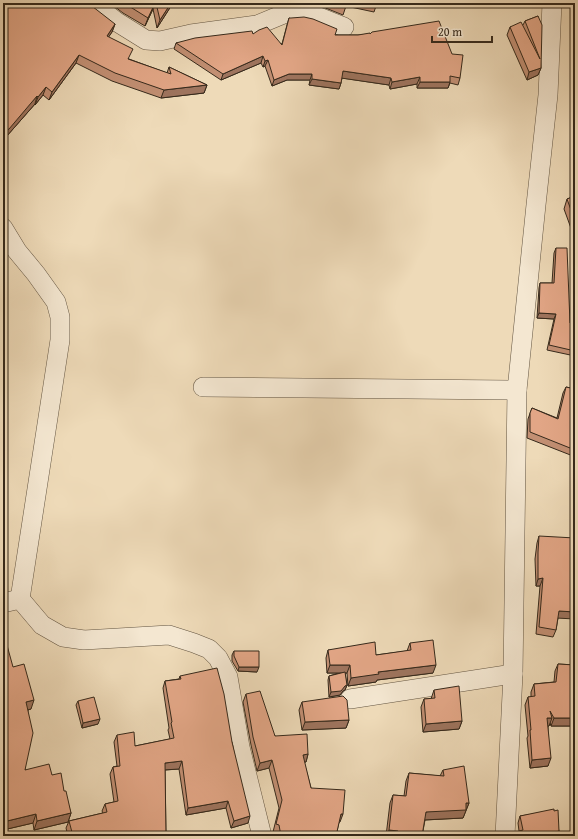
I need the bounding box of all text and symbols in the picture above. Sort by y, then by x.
scale bar [432,18,492,44]
text: 20 m [438,23,462,40]

